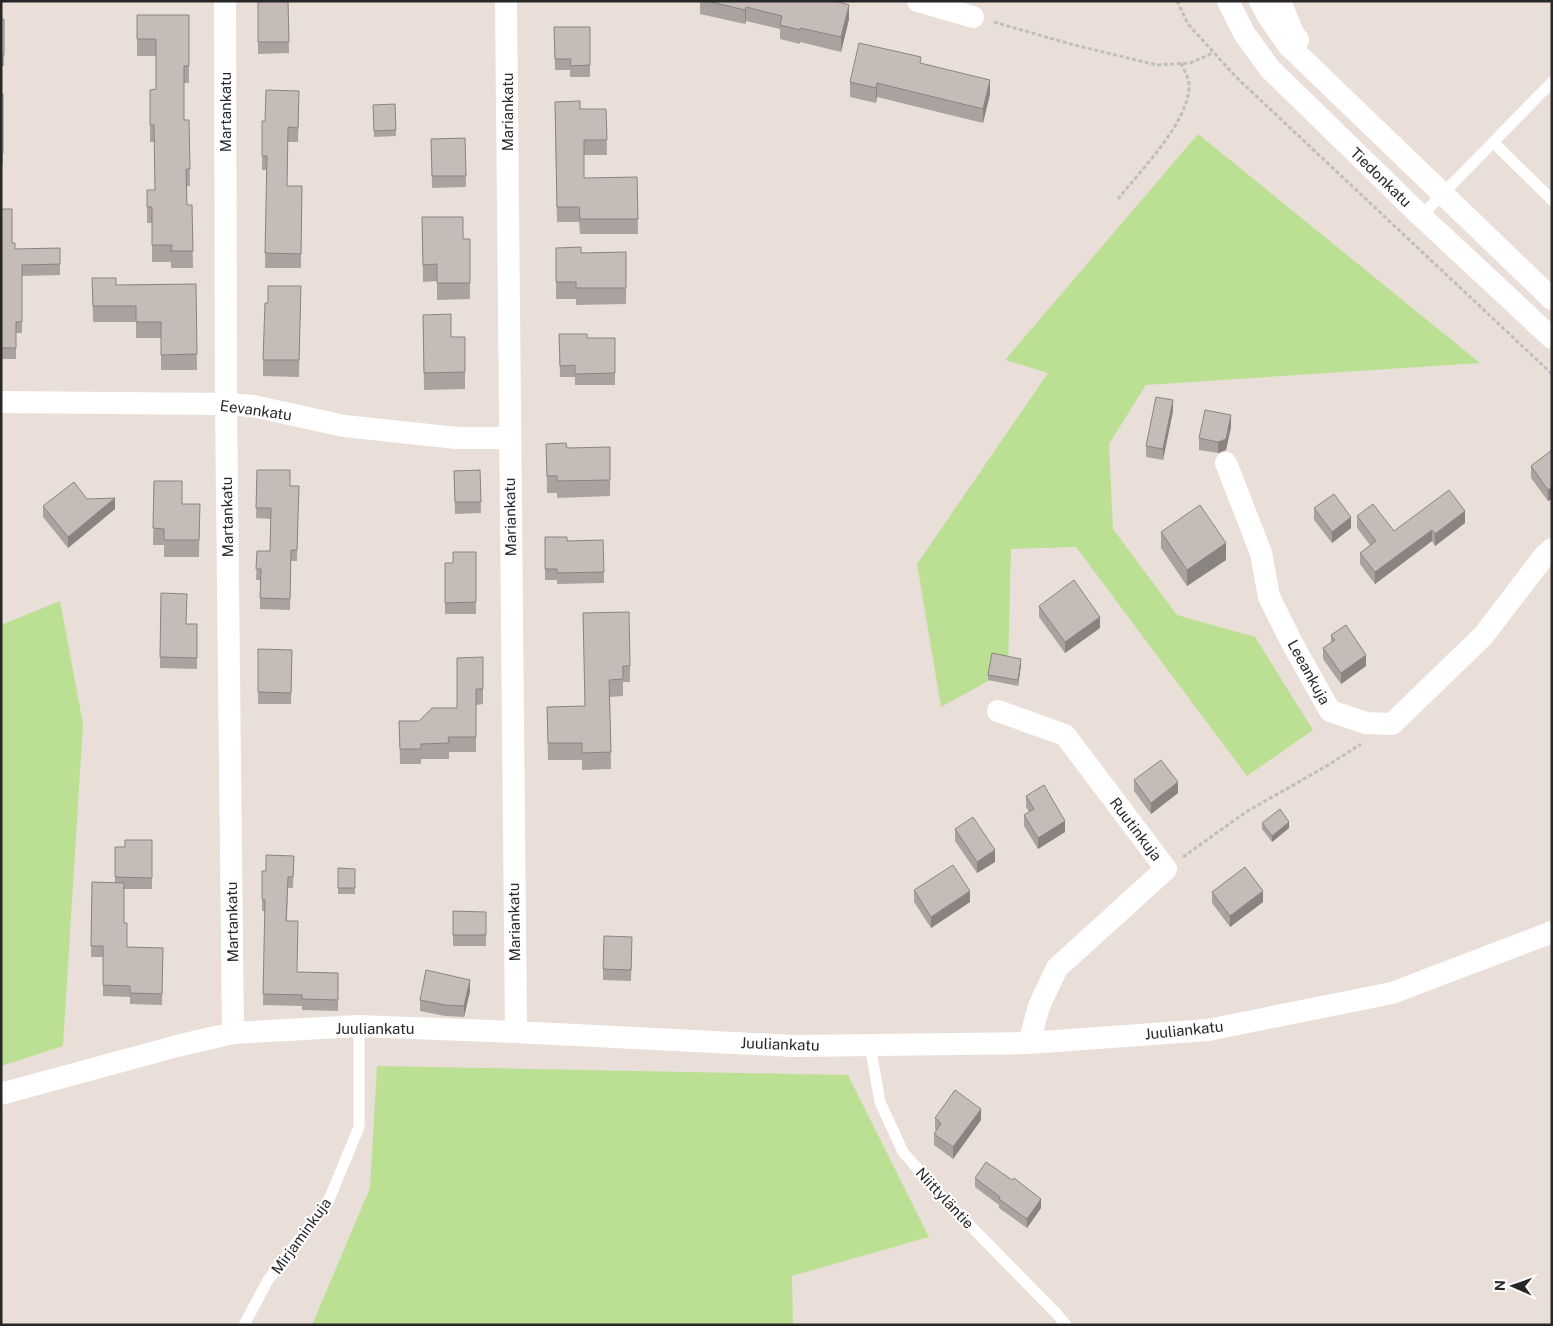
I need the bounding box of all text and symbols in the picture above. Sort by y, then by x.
street label: Martankatu [217,72,234,152]
street label: Mariankatu [499,73,516,151]
street label: Tiedonkatu [1347,144,1415,210]
street label: Eevankatu [219,397,293,423]
street label: Martankatu [218,477,236,557]
street label: Mariankatu [501,477,519,557]
street label: Leeankuja [1284,637,1334,707]
street label: Ruutinkuja [1107,794,1165,864]
street label: Martankatu [223,882,241,962]
street label: Mariankatu [505,882,523,962]
street label: Juuliankatu [1144,1017,1224,1043]
street label: Juuliankatu [335,1020,415,1037]
street label: Juuliankatu [740,1034,820,1054]
street label: Niittyläntie [913,1164,977,1232]
street label: Mirjaminkuja [268,1195,334,1277]
north arrow [1488,1261,1538,1311]
text: N [1492,1280,1508,1291]

